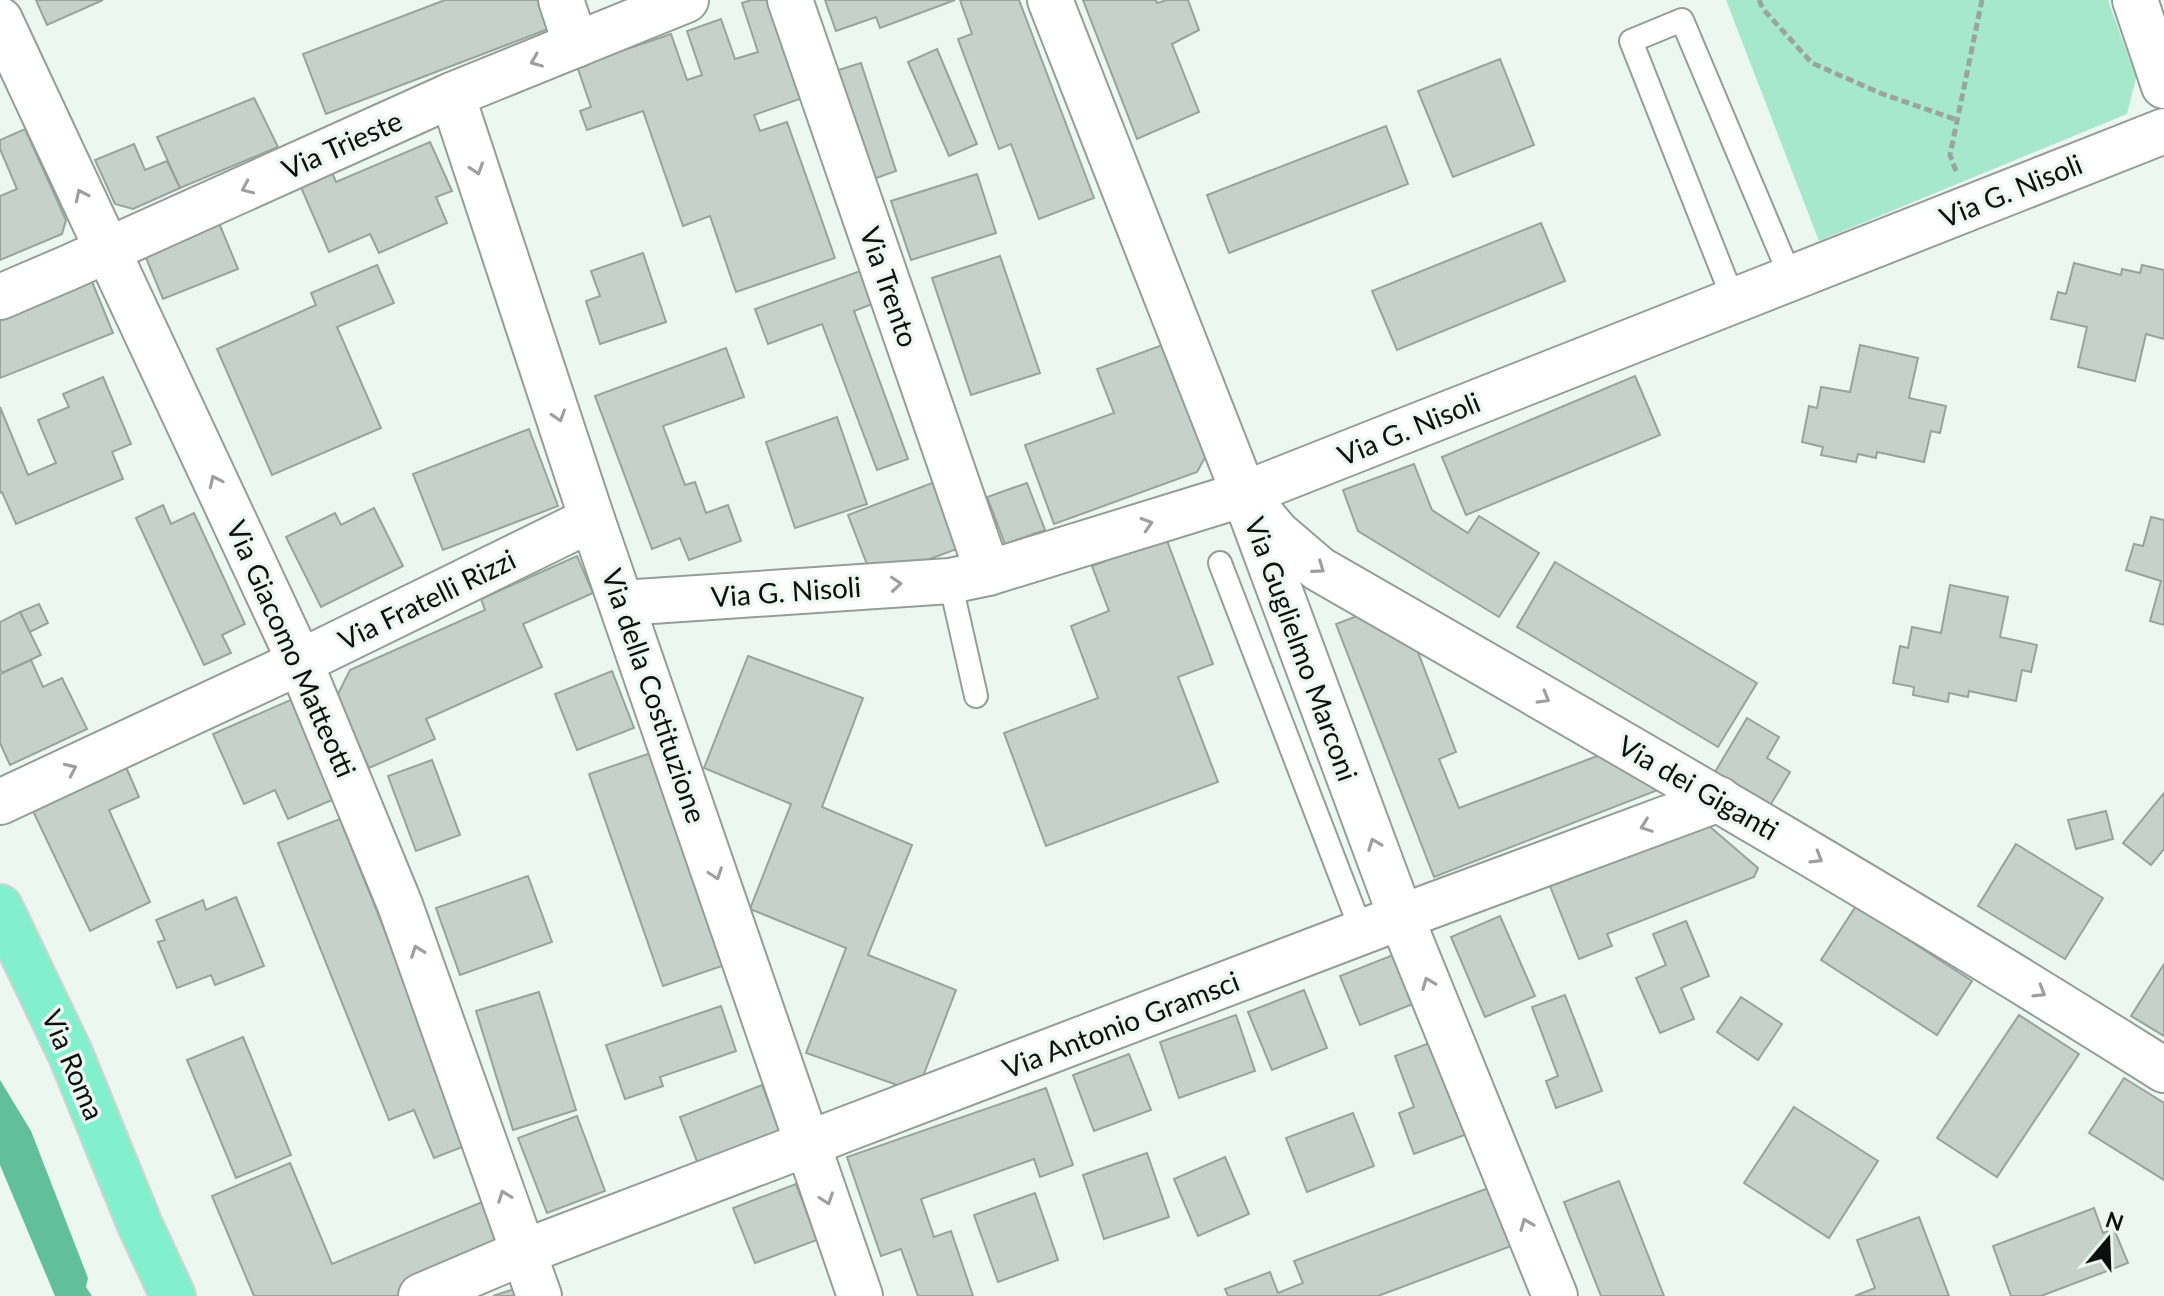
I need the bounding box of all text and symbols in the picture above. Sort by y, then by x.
one-way arrow [530,51,544,68]
street label: Via Trieste [276,103,407,186]
street label: Via G. Nisoli [1935,146,2087,234]
one-way arrow [468,162,484,176]
one-way arrow [241,178,255,194]
one-way arrow [75,188,91,203]
street label: Via Trento [854,222,926,351]
street label: Via G. Nisoli [1333,384,1485,472]
one-way arrow [549,408,565,422]
one-way arrow [209,474,225,489]
street label: Via Guglielmo Marconi [1238,512,1366,785]
street label: Via Giacomo Matteotti [220,515,364,782]
one-way arrow [1140,517,1154,533]
street label: Via Fratelli Rizzi [332,542,521,657]
one-way arrow [1311,558,1325,573]
street label: Via della Costituzione [595,564,714,827]
street label: Via G. Nisoli [710,569,862,613]
one-way arrow [890,576,903,593]
one-way arrow [1535,688,1550,704]
street label: Via dei Giganti [1612,728,1785,847]
one-way arrow [62,763,77,779]
one-way arrow [1640,816,1654,833]
one-way arrow [1367,838,1384,852]
one-way arrow [1808,848,1823,864]
one-way arrow [706,866,722,880]
one-way arrow [410,945,427,959]
street label: Via Antonio Gramsci [998,963,1244,1085]
one-way arrow [1421,977,1438,991]
one-way arrow [2031,982,2046,998]
street label: Via Roma [36,1004,112,1125]
one-way arrow [497,1190,514,1204]
one-way arrow [818,1192,834,1206]
north arrow [2068,1200,2148,1280]
text: N [2102,1205,2127,1236]
one-way arrow [1519,1218,1536,1232]

